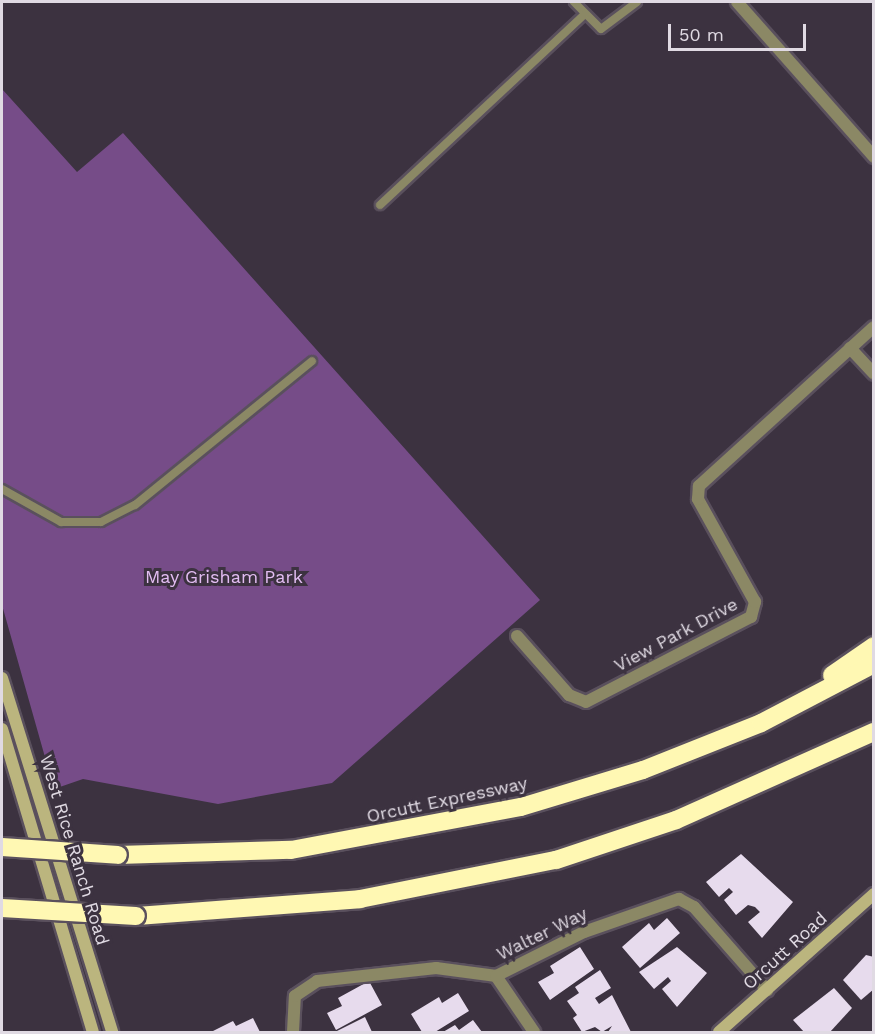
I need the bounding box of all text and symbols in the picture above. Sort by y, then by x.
scale bar [671,12,809,50]
text: 50 m [679,24,724,45]
park label: May Grisham Park [145,566,303,588]
street label: View Park Drive [610,593,742,677]
street label: West Rice Ranch Road [35,752,113,948]
street label: Orcutt Expressway [365,772,529,828]
street label: Walter Way [493,903,591,965]
street label: Orcutt Road [739,908,831,994]

